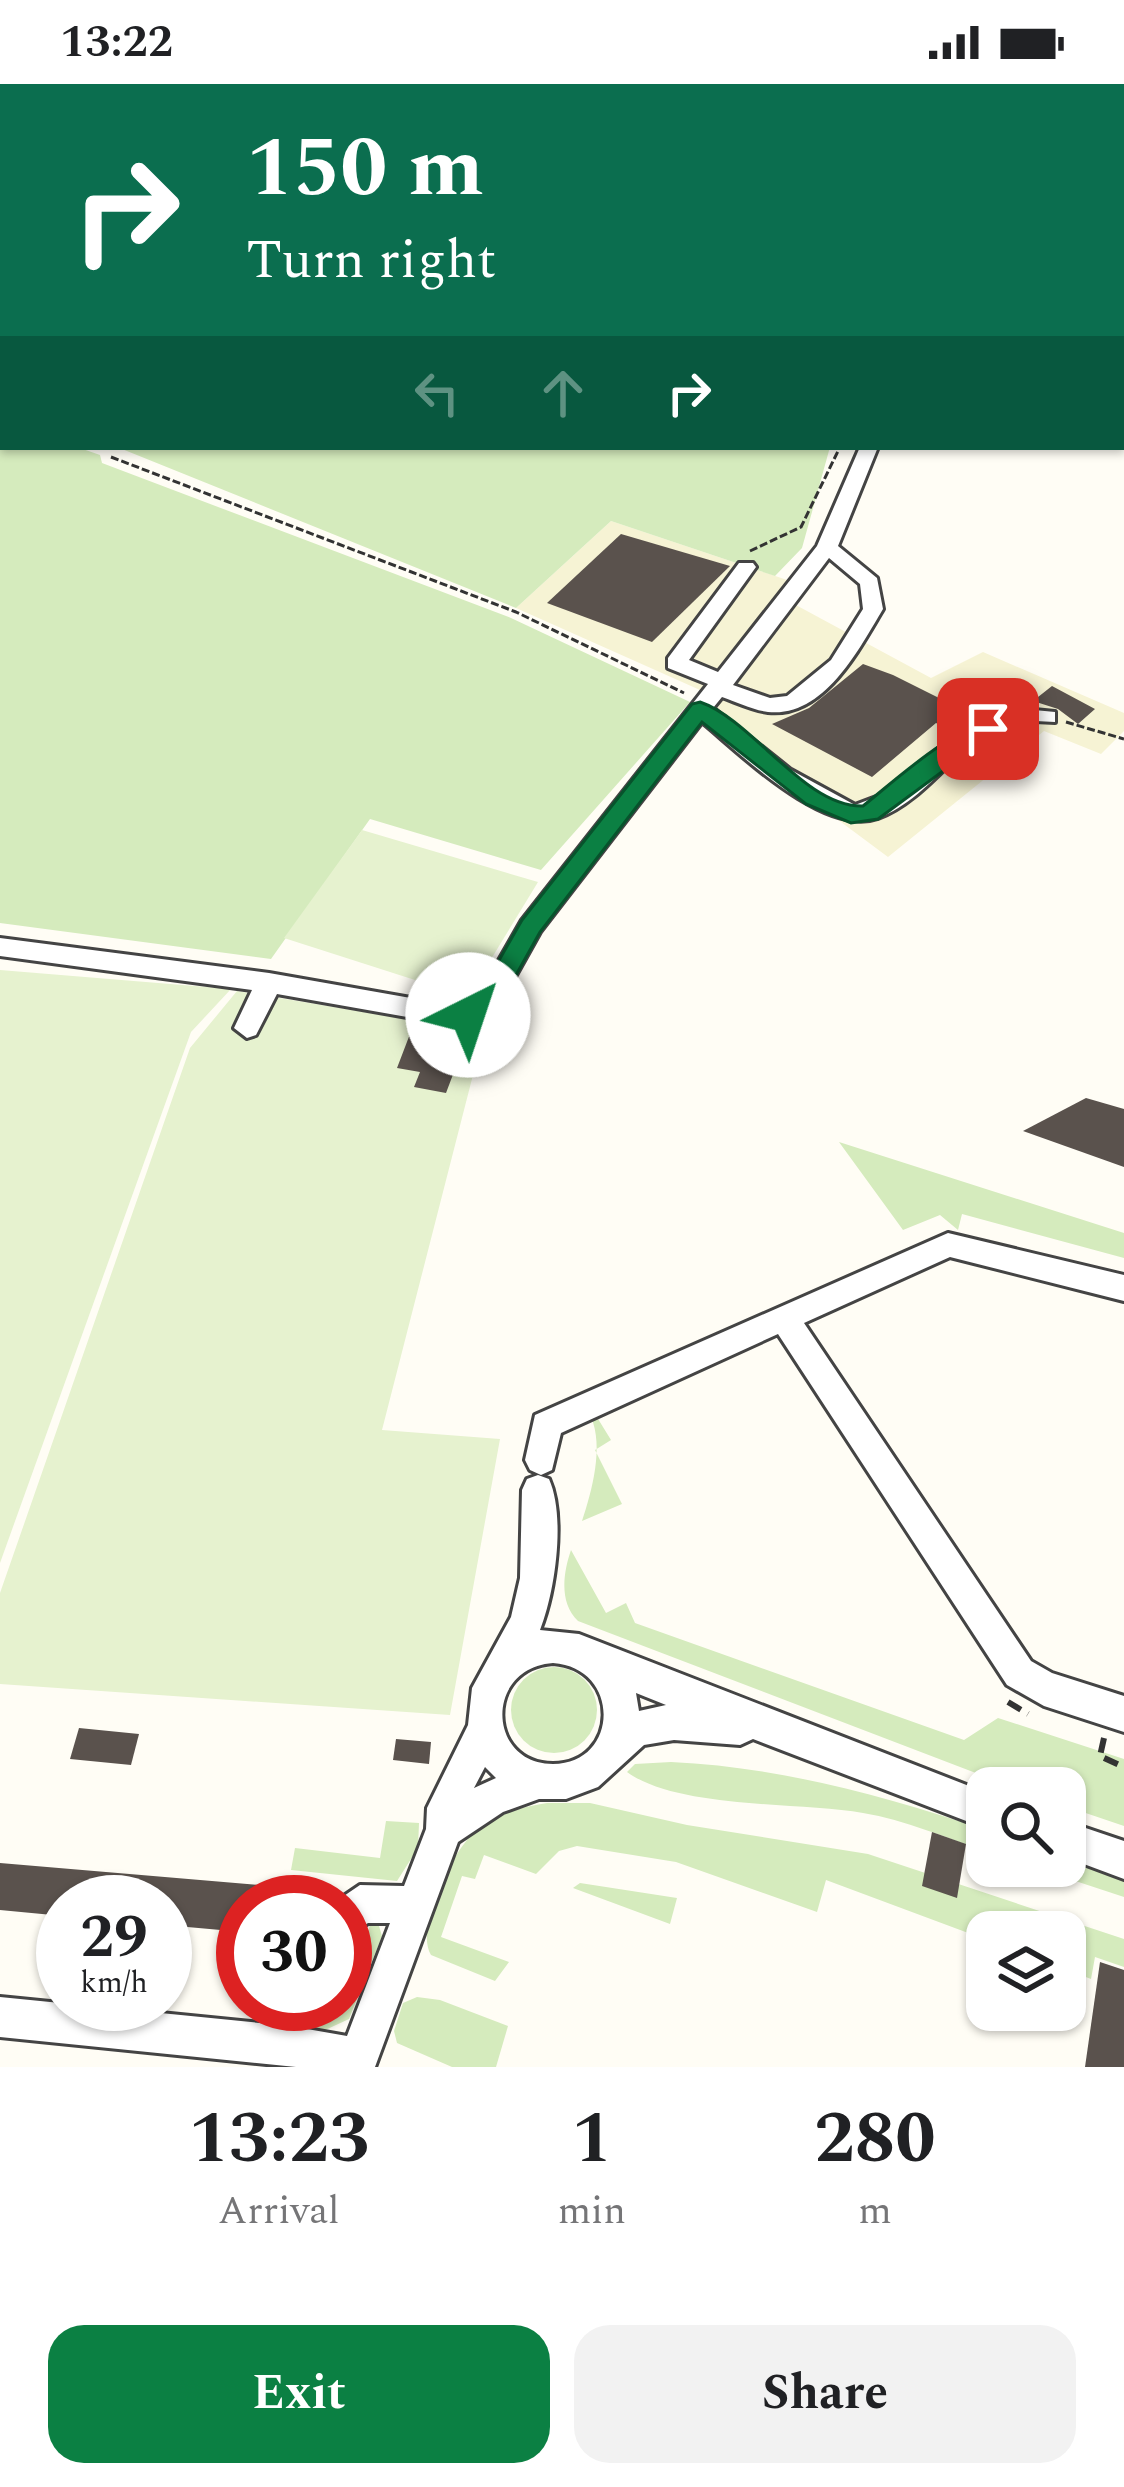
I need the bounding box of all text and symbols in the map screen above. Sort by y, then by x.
text: 13:22 [60,8,173,77]
text: 150 m [246,105,484,233]
icon: right [48,132,204,288]
text: Turn right [246,220,496,302]
icon: left [404,360,470,426]
icon: ahead [530,360,596,426]
icon: right [656,360,722,426]
pin [937,678,1039,780]
icon: arrive [955,696,1021,762]
position arrow [405,952,531,1078]
map controls [966,1767,1086,2031]
button: search [966,1767,1086,1887]
speed limit sign: 30 [216,1875,372,2031]
text: 29 [80,1892,148,1984]
button: layers [966,1911,1086,2031]
text: km/h [80,1960,148,2006]
text: 13:23 [188,2085,369,2194]
text: 1 [572,2085,612,2194]
text: 280 [814,2085,936,2194]
text: Arrival [218,2182,340,2241]
text: min [558,2182,626,2241]
text: m [858,2182,892,2241]
button: Exit [48,2325,550,2463]
button: Share [574,2325,1076,2463]

